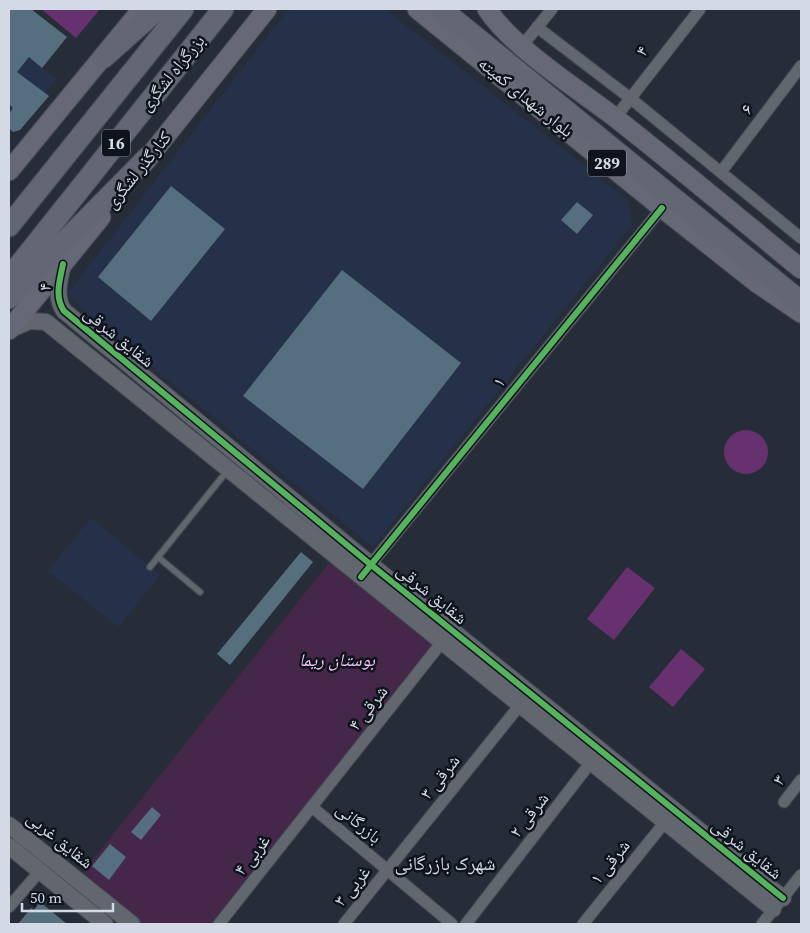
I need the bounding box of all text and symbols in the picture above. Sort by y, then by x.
street label: بزرگراه لشگری [133,29,210,116]
street label: ۴ [629,40,654,62]
street label: بلوار شهدای کمیته [473,50,579,143]
street label: ۶ [734,98,759,119]
street label: کنارگذر لشگری [98,125,177,214]
road number: 16 [102,130,130,156]
road number: 289 [588,150,626,177]
street label: ۴ [32,282,57,292]
street label: شقایق شرقی [79,300,160,373]
street label: ۱ [486,371,511,393]
street label: شقایق شرقی [392,557,473,630]
park label: بوستان ریما [299,647,376,672]
street label: ۴ شرقی [342,680,393,736]
street label: ۳ شرقی [414,749,465,804]
street label: ۳ [766,769,791,791]
street label: ۲ شرقی [503,787,554,843]
street label: بازرگانی [331,796,388,849]
street label: شقایق غربی [22,805,99,874]
street label: شقایق شرقی [707,812,788,885]
street label: ۴ غربی [228,829,276,880]
street label: ۱ شرقی [584,834,635,889]
district label: شهرک بازرگانی [394,850,496,876]
street label: ۳ غربی [327,860,376,911]
scale bar [22,880,114,912]
text: 50 m [30,887,62,908]

